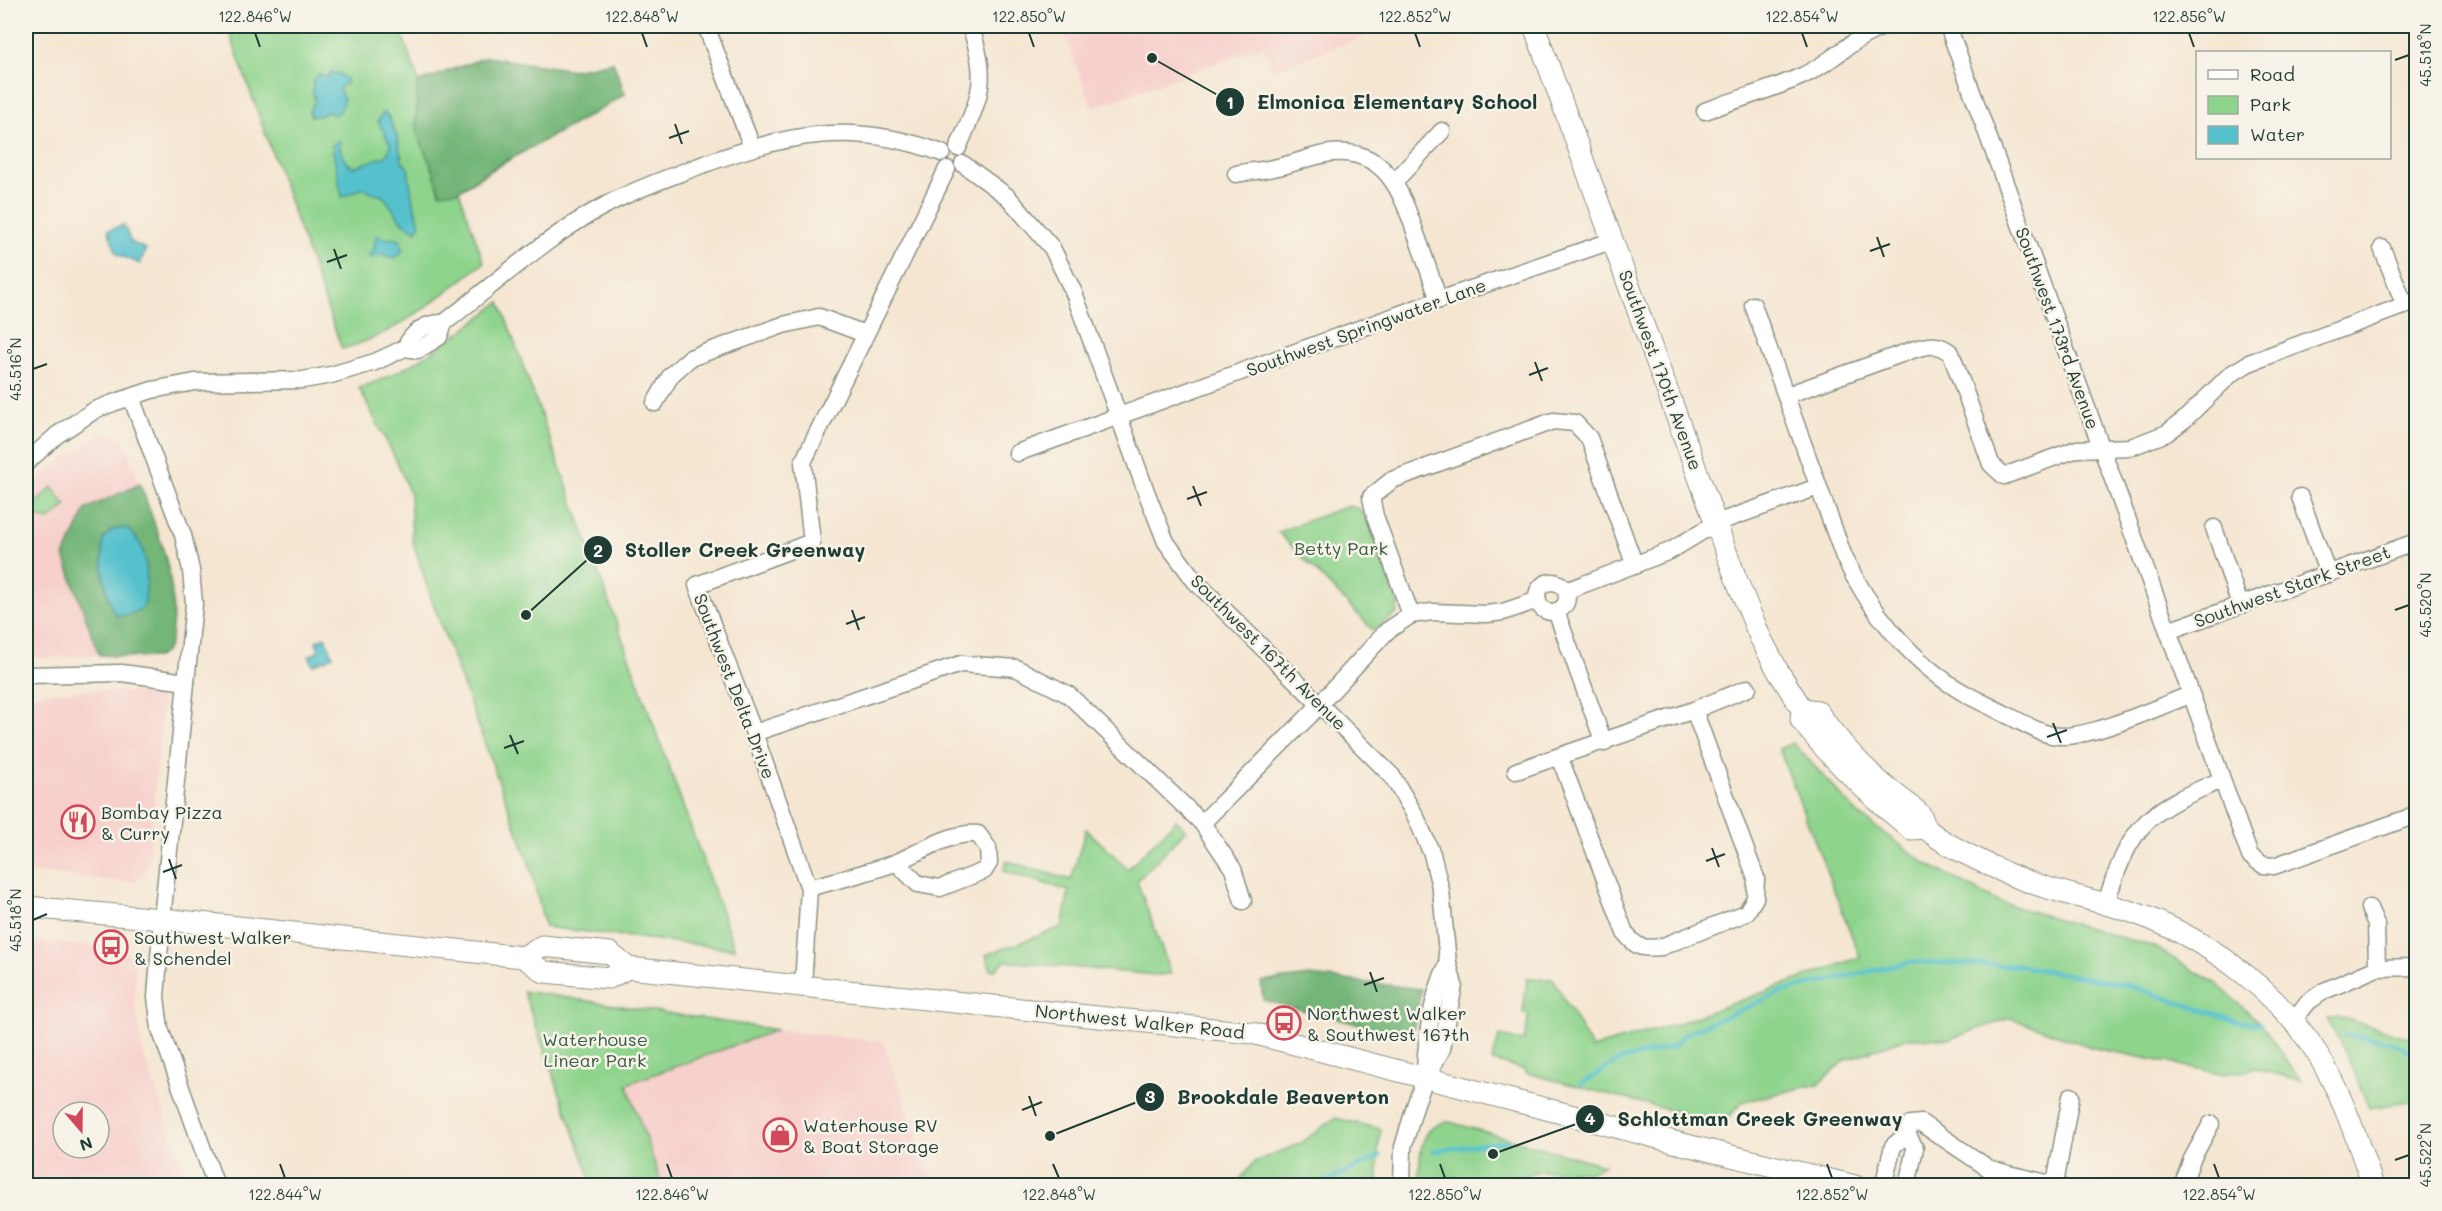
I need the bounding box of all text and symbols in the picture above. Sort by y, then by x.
text: 122.846°W [218,6,292,26]
text: 122.848°W [605,6,679,26]
text: 122.850°W [992,6,1066,26]
text: 122.852°W [1379,6,1451,26]
text: 122.854°W [1765,6,1839,26]
text: 122.856°W [2152,6,2226,26]
text: 45.518°N [2415,23,2435,87]
legend [2196,51,2391,159]
text: Road [2250,62,2295,86]
callout: Elmonica Elementary School [1215,83,1549,121]
text: Elmonica Elementary School [1257,88,1537,114]
text: 1 [1226,90,1234,114]
text: Park [2250,92,2291,116]
text: Water [2250,122,2305,146]
street label: Southwest 173rd Avenue [2010,224,2106,432]
street label: Southwest 170th Avenue [1614,267,1708,473]
street label: Southwest Springwater Lane [1243,272,1489,382]
text: 45.516°N [5,337,25,401]
callout: Stoller Creek Greenway [583,531,877,569]
text: Stoller Creek Greenway [625,536,865,562]
park label: Betty Park [1294,536,1388,560]
text: 2 [593,538,603,562]
street label: Southwest Stark Street [2191,539,2393,633]
street label: Southwest 167th Avenue [1186,569,1352,735]
text: 45.520°N [2415,572,2435,638]
street label: Southwest Delta Drive [689,590,781,782]
place label: Bombay Pizza & Curry [101,800,223,845]
restaurant icon: Bombay Pizza & Curry [60,804,96,840]
text: 45.518°N [5,888,25,952]
place label: Southwest Walker & Schendel [134,925,292,970]
bus stop icon: Southwest Walker & Schendel [93,929,129,965]
street label: Northwest Walker Road [1034,998,1246,1044]
place label: Northwest Walker & Southwest 167th [1307,1001,1469,1046]
bus stop icon: Northwest Walker & Southwest 167th [1266,1005,1302,1041]
park label: Waterhouse Linear Park [542,1027,648,1072]
callout: Brookdale Beaverton [1135,1078,1401,1116]
text: Brookdale Beaverton [1177,1083,1389,1109]
text: 3 [1145,1084,1156,1108]
north arrow [51,1100,111,1160]
callout: Schlottman Creek Greenway [1575,1100,1914,1138]
text: Schlottman Creek Greenway [1618,1105,1903,1131]
text: 4 [1584,1106,1596,1130]
place label: Waterhouse RV & Boat Storage [803,1113,939,1158]
shop icon: Waterhouse RV & Boat Storage [762,1117,798,1153]
text: 45.522°N [2415,1123,2435,1187]
text: N [77,1133,96,1157]
text: 122.844°W [248,1184,322,1204]
text: 122.846°W [635,1184,709,1204]
text: 122.848°W [1022,1184,1096,1204]
text: 122.850°W [1408,1184,1482,1204]
text: 122.852°W [1796,1184,1868,1204]
text: 122.854°W [2182,1184,2256,1204]

